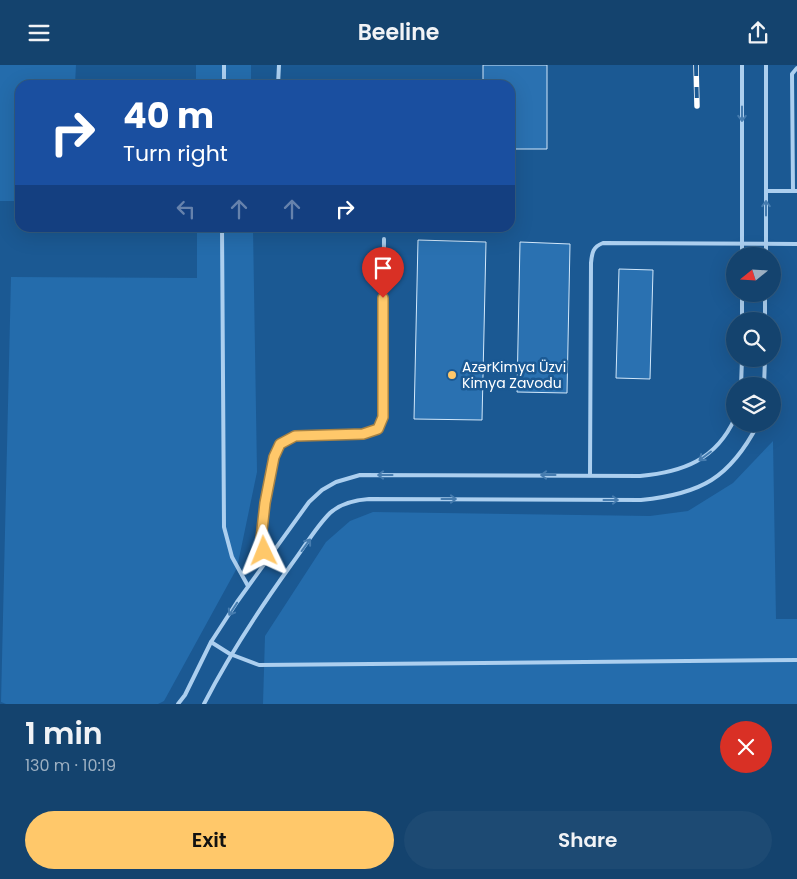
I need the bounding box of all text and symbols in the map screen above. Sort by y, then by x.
text: Beeline [358,17,439,48]
icon: menu [25,19,53,47]
icon: share [744,19,772,47]
text: 40 m [123,91,214,140]
icon: right [40,100,105,165]
one-way arrow [737,105,747,121]
text: Turn right [123,138,228,169]
icon: left [172,195,200,223]
icon: ahead [225,195,253,223]
icon: ahead [278,195,306,223]
icon: right [331,195,359,223]
one-way arrow [761,200,771,216]
pin [362,247,404,298]
north arrow [726,247,781,303]
map controls [726,247,781,432]
icon: arrive [369,254,397,282]
button: search [726,312,781,367]
place label: AzərKimya Üzvi Kimya Zavodu [462,357,566,393]
marker: AzərKimya Üzvi Kimya Zavodu [446,369,458,381]
button: layers [726,377,781,432]
one-way arrow [699,450,712,461]
one-way arrow [377,470,394,480]
one-way arrow [540,470,556,480]
one-way arrow [440,494,457,504]
one-way arrow [603,495,619,505]
position arrow [237,524,289,576]
one-way arrow [301,538,311,552]
one-way arrow [228,601,238,615]
text: 1 min [25,712,103,755]
button: close [720,721,772,773]
text: 130 m · 10:19 [25,754,116,777]
button: Exit [25,811,394,869]
button: Share [404,811,772,869]

